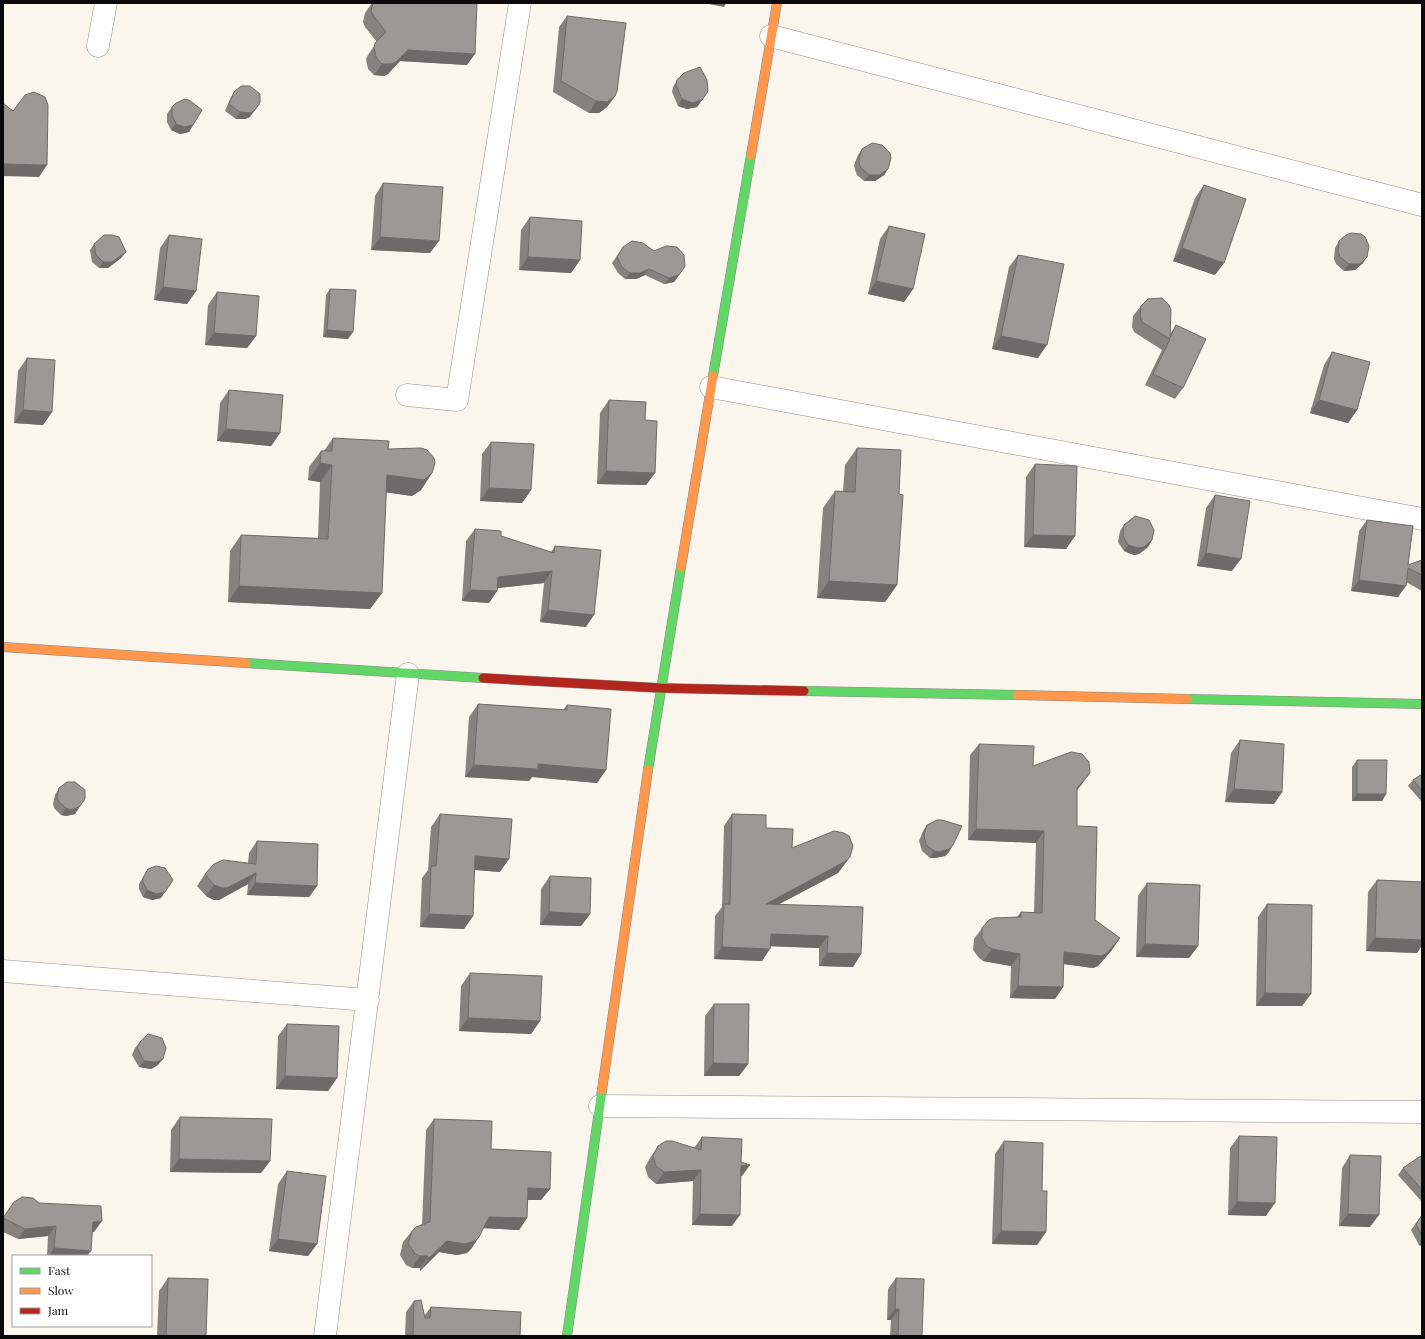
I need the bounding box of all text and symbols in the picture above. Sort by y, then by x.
legend [12,1255,152,1327]
text: Fast [48,1262,71,1278]
text: Slow [48,1282,74,1298]
text: Jam [47,1302,69,1318]

